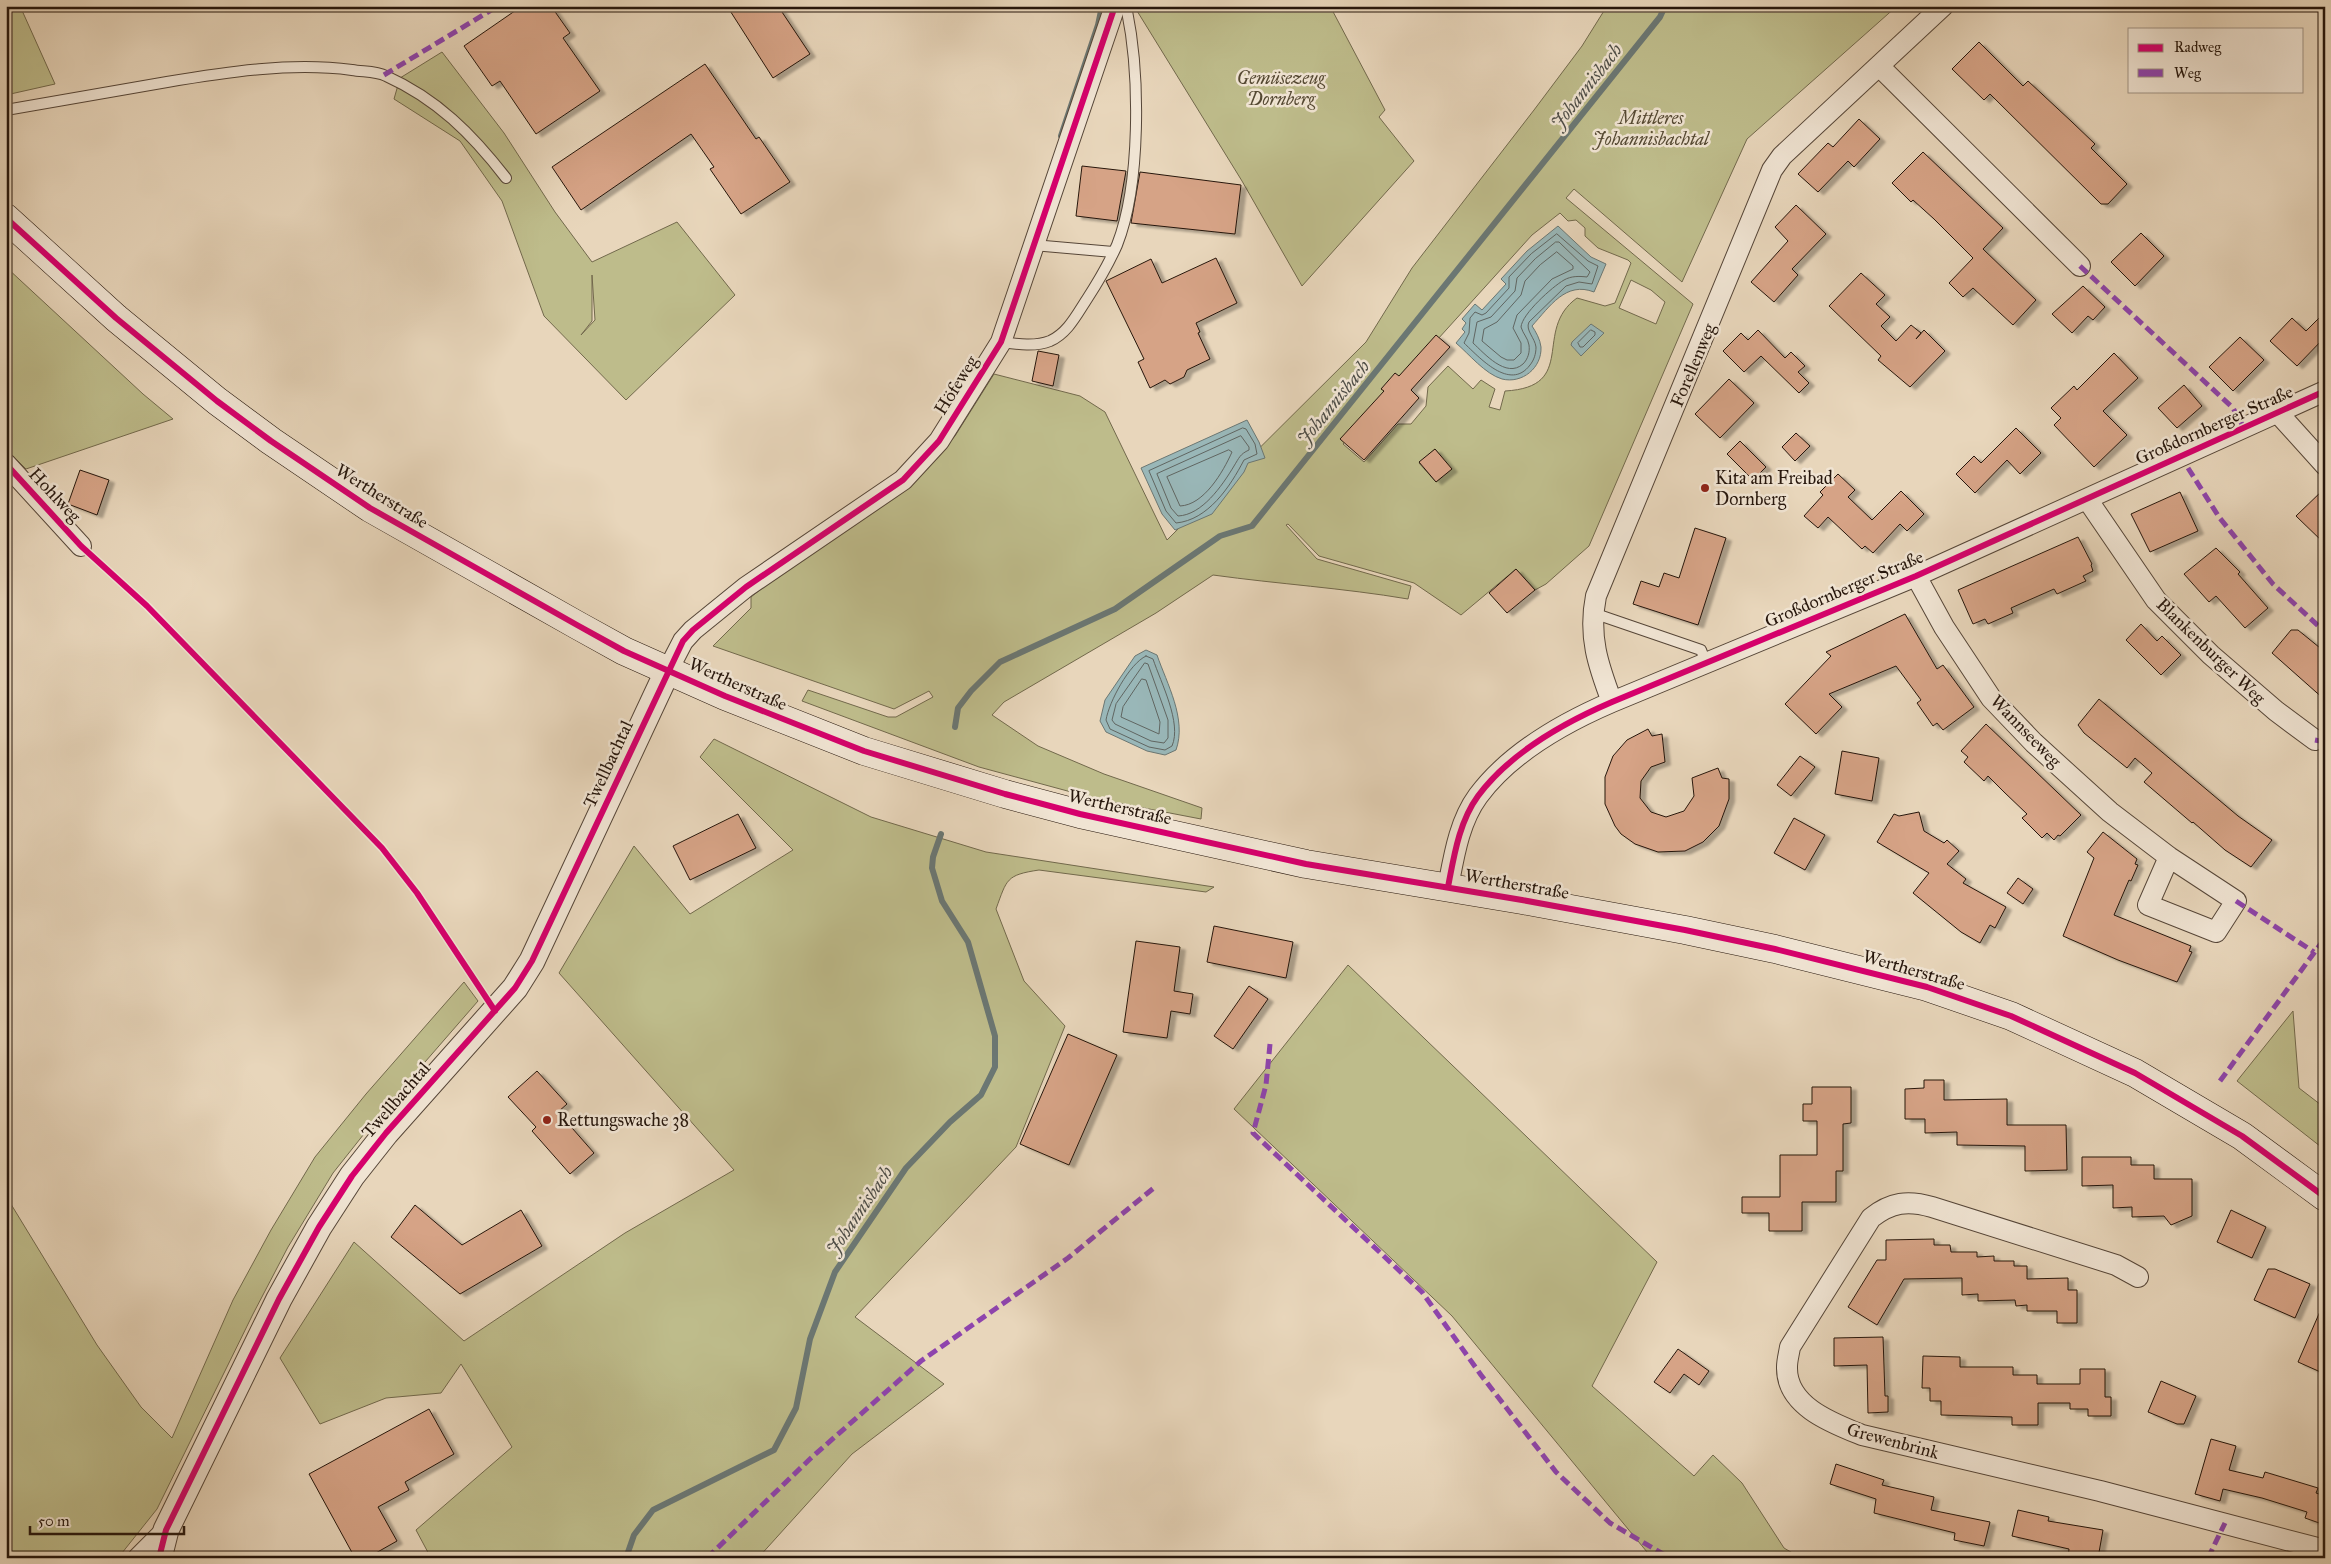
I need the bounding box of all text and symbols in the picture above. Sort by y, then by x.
legend [2128,28,2304,92]
text: Radweg [2174,38,2222,56]
water label: Johannisbach [1545,39,1627,134]
text: Weg [2174,64,2202,82]
park label: Gemüsezeug Dornberg [1237,67,1326,110]
park label: Mittleres Johannisbachtal [1592,107,1711,150]
street label: Forellenweg [1666,319,1722,411]
street label: Höfeweg [929,351,984,419]
water label: Johannisbach [1292,355,1375,450]
street label: Großdornberger Straße [2132,380,2297,471]
street label: Wertherstraße [332,459,432,533]
street label: Hohlweg [23,463,86,528]
place label: Kita am Freibad Dornberg [1715,467,1833,511]
marker: Kita am Freibad Dornberg [1699,482,1711,494]
street label: Großdornberger Straße [1761,546,1927,633]
street label: Blankenburger Weg [2151,593,2271,710]
street label: Wertherstraße [685,653,791,715]
street label: Wannseeweg [1985,690,2066,773]
street label: Twellbachtal [578,717,638,811]
street label: Wertherstraße [1066,784,1174,830]
street label: Wertherstraße [1463,864,1571,904]
street label: Wertherstraße [1860,945,1968,995]
street label: Twellbachtal [357,1057,435,1143]
place label: Rettungswache 38 [557,1109,689,1132]
marker: Rettungswache 38 [541,1114,553,1126]
water label: Johannisbach [821,1161,898,1260]
street label: Grewenbrink [1844,1418,1942,1464]
scale bar [30,1504,184,1536]
text: 50 m [38,1512,70,1530]

